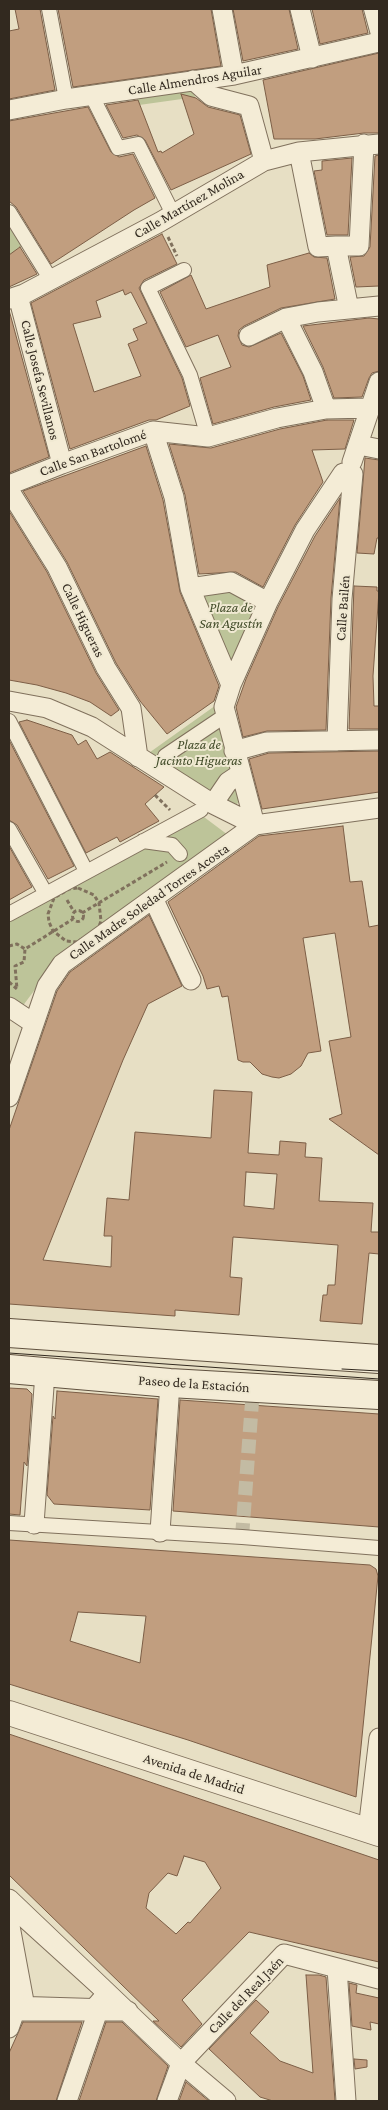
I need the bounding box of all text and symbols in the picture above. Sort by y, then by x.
street label: Calle Almendros Aguilar [127,61,263,99]
street label: Calle Martínez Molina [131,166,247,242]
street label: Calle Josefa Sevillanos [17,318,63,442]
street label: Calle San Bartolomé [37,426,149,480]
street label: Calle Bailén [332,575,354,641]
street label: Calle Higueras [58,580,108,660]
park label: Plaza de San Agustín [199,600,263,632]
park label: Plaza de Jacinto Higueras [156,737,242,770]
street label: Calle Madre Soledad Torres Acosta [66,840,232,964]
street label: Paseo de la Estación [138,1372,250,1396]
street label: Avenida de Madrid [141,1750,247,1798]
street label: Calle del Real Jaén [205,1953,287,2037]

